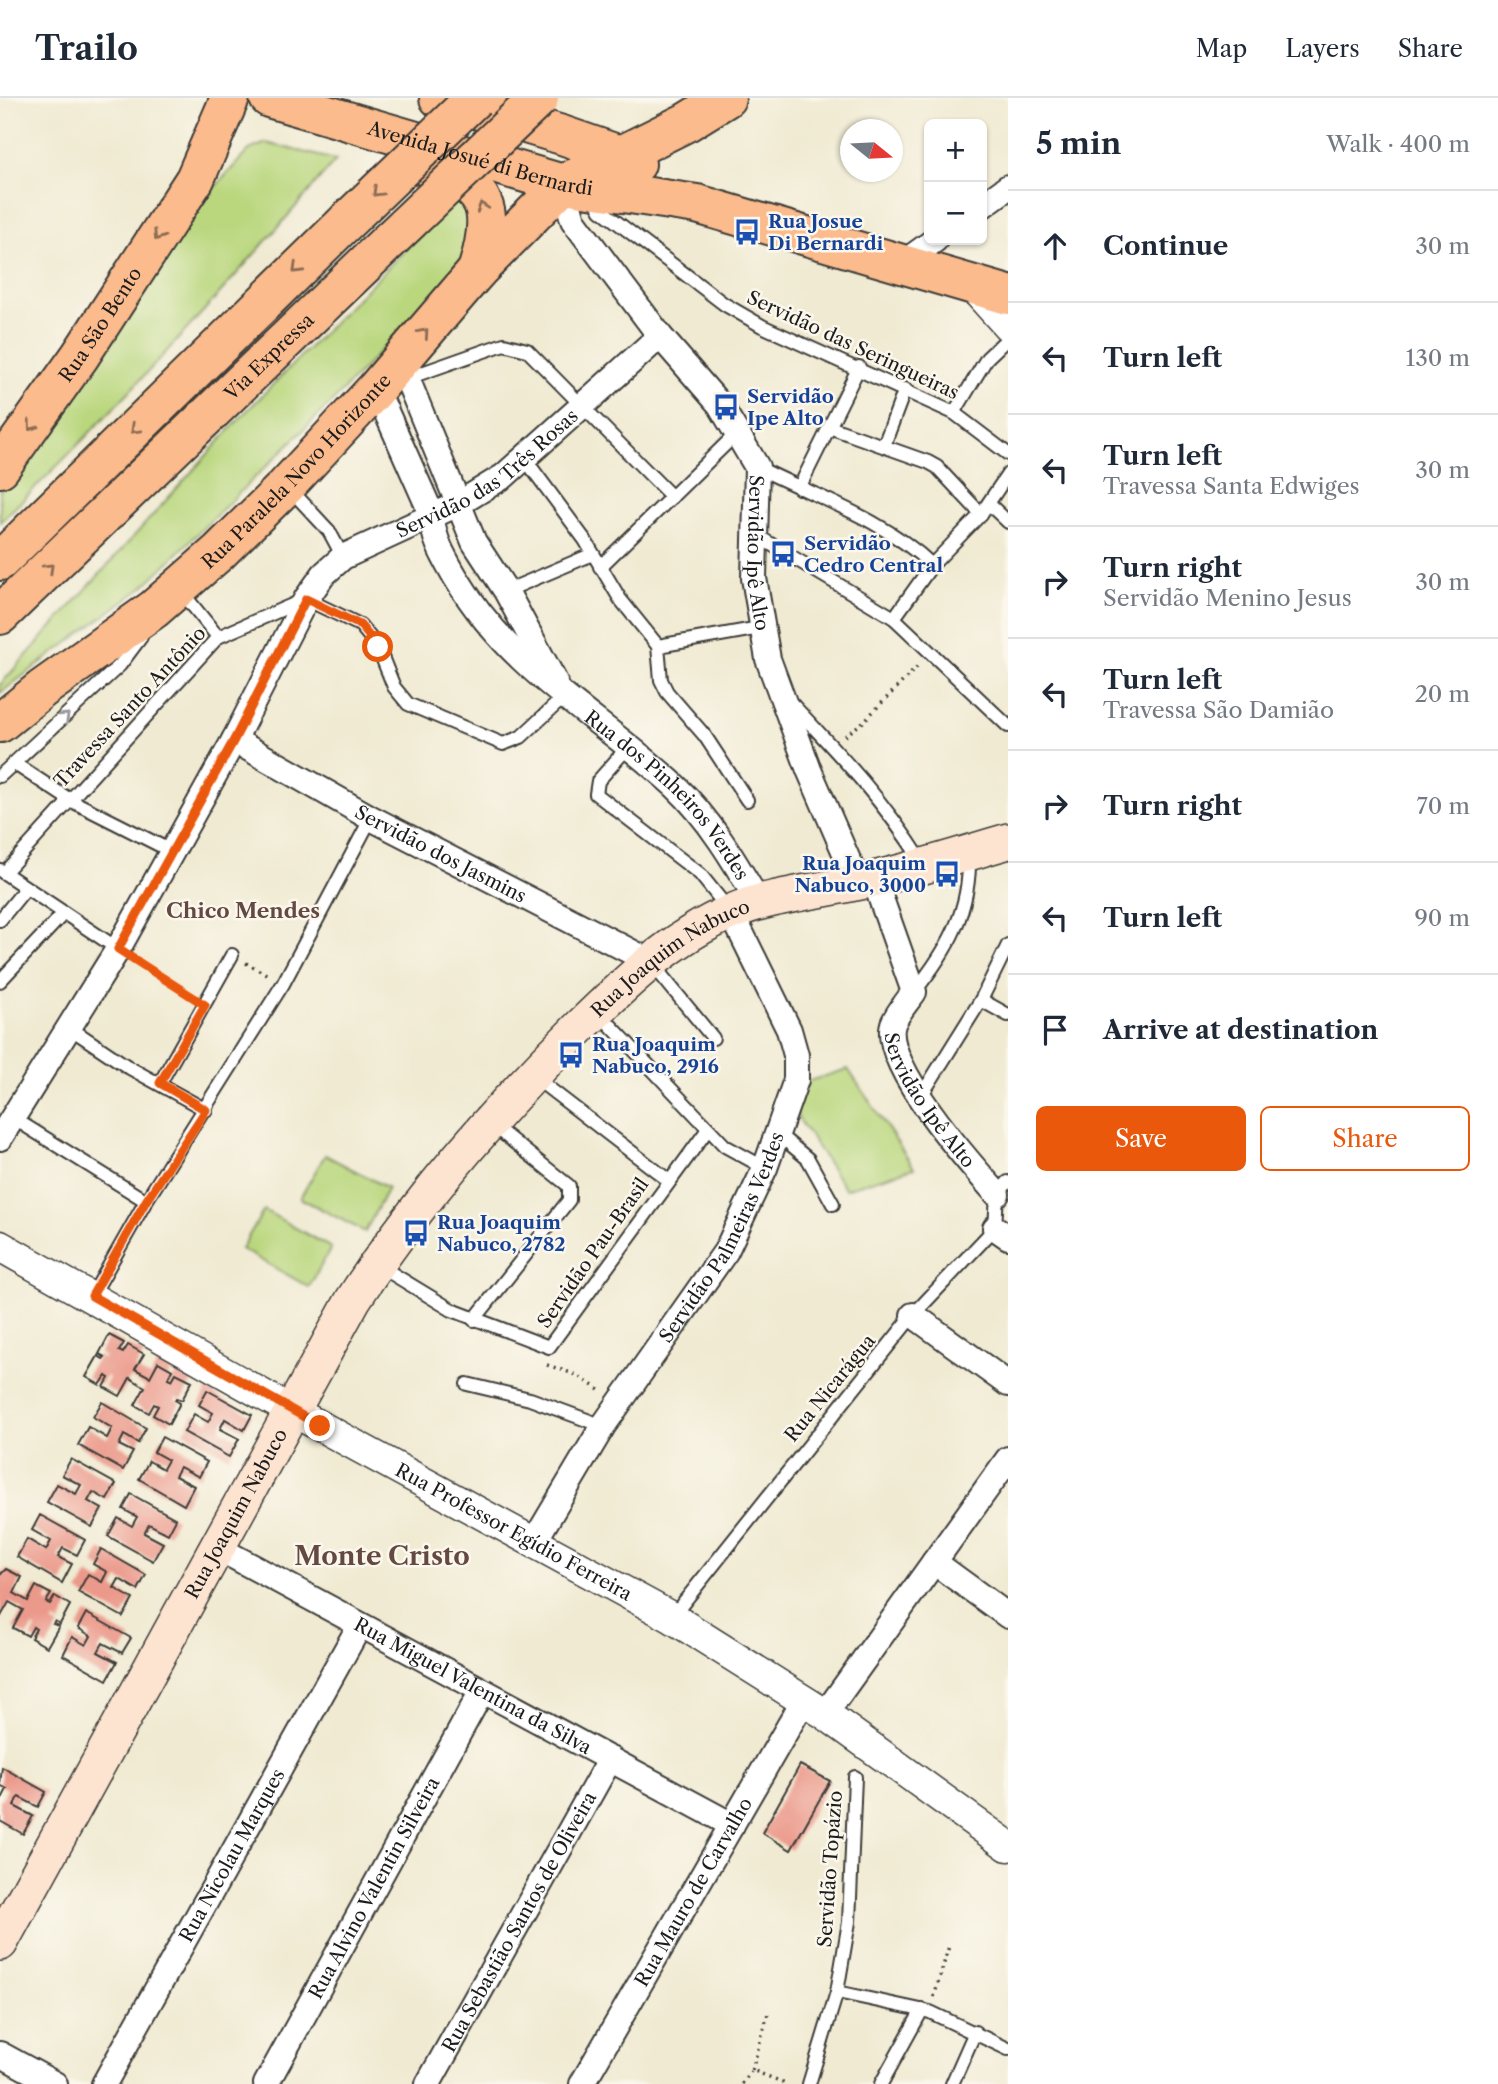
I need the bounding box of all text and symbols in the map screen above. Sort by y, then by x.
text: Trailo [35,28,138,69]
text: Map [1196,34,1247,63]
text: Layers [1285,34,1360,63]
text: Share [1398,34,1463,63]
street label: Avenida Josué di Bernardi [364,116,595,200]
north arrow [840,119,903,182]
map controls [924,119,987,245]
button: + [924,119,987,182]
text: 5 min [1036,125,1121,162]
text: Walk · 400 m [1326,130,1470,158]
button: − [924,182,987,245]
one-way arrow [372,183,385,196]
one-way arrow [476,201,490,213]
place label: Rua Josue Di Bernardi [768,210,884,255]
bus stop icon: Rua Josue Di Bernardi [732,217,762,247]
icon: ahead [1036,227,1074,265]
one-way arrow [153,228,166,241]
text: Continue [1103,230,1228,262]
text: 30 m [1415,232,1470,260]
one-way arrow [292,261,305,274]
street label: Rua São Bento [54,263,146,386]
street label: Servidão das Seringueiras [743,286,963,404]
street label: Via Expressa [219,308,318,405]
one-way arrow [416,328,428,341]
icon: left [1036,339,1074,377]
text: Turn left [1103,342,1222,374]
text: 130 m [1406,344,1470,372]
street label: Rua Paralela Novo Horizonte [197,369,396,573]
place label: Servidão Ipe Alto [747,385,834,430]
bus stop icon: Servidão Ipe Alto [711,392,741,422]
street label: Servidão das Três Rosas [392,404,582,542]
one-way arrow [28,418,40,430]
one-way arrow [130,420,143,433]
text: Turn left [1103,440,1222,472]
icon: left [1036,451,1074,489]
text: 30 m [1415,456,1470,484]
text: Travessa Santa Edwiges [1103,472,1360,500]
street label: Servidão Ipê Alto [743,475,774,632]
place label: Servidão Cedro Central [804,532,944,577]
bus stop icon: Servidão Cedro Central [768,539,798,569]
text: Turn right [1103,552,1242,584]
icon: right [1036,563,1074,601]
one-way arrow [41,564,54,577]
text: 30 m [1415,568,1470,596]
text: Servidão Menino Jesus [1103,584,1352,612]
street label: Travessa Santo Antônio [49,622,211,792]
route start [362,631,393,662]
text: Turn left [1103,664,1222,696]
icon: left [1036,675,1074,713]
text: 20 m [1415,680,1470,708]
text: Travessa São Damião [1103,696,1334,724]
street label: Rua dos Pinheiros Verdes [580,705,754,884]
one-way arrow [57,713,70,725]
icon: right [1036,787,1074,825]
text: Turn right [1103,790,1242,822]
text: 70 m [1417,792,1470,820]
street label: Servidão dos Jasmins [351,800,530,907]
place label: Rua Joaquim Nabuco, 3000 [794,852,926,897]
bus stop icon: Rua Joaquim Nabuco, 3000 [932,859,962,889]
street label: Rua Joaquim Nabuco [586,895,753,1022]
district label: Chico Mendes [166,898,320,923]
icon: left [1036,899,1074,937]
text: Turn left [1103,902,1222,934]
text: 90 m [1414,904,1470,932]
icon: arrive [1036,1011,1074,1049]
text: Arrive at destination [1103,1014,1378,1046]
street label: Servidão Ipê Alto [880,1031,980,1172]
place label: Rua Joaquim Nabuco, 2916 [592,1033,719,1078]
bus stop icon: Rua Joaquim Nabuco, 2916 [556,1040,586,1070]
button: Save [1036,1106,1246,1171]
button: Share [1260,1106,1470,1171]
street label: Servidão Palmeiras Verdes [654,1129,788,1347]
street label: Servidão Pau-Brasil [533,1173,654,1332]
place label: Rua Joaquim Nabuco, 2782 [437,1211,566,1256]
bus stop icon: Rua Joaquim Nabuco, 2782 [401,1218,431,1248]
street label: Rua Nicarágua [780,1330,880,1446]
route end [304,1410,335,1441]
street label: Rua Joaquim Nabuco [180,1424,292,1603]
street label: Rua Professor Egídio Ferreira [392,1458,636,1605]
district label: Monte Cristo [294,1540,470,1572]
street label: Rua Miguel Valentina da Silva [350,1612,596,1759]
street label: Rua Nicolau Marques [174,1764,289,1946]
street label: Rua Alvino Valentin Silveira [304,1773,444,2003]
street label: Rua Sebastião Santos de Oliveira [437,1788,601,2056]
street label: Servidão Topázio [813,1790,847,1948]
street label: Rua Mauro de Carvalho [629,1793,757,1991]

